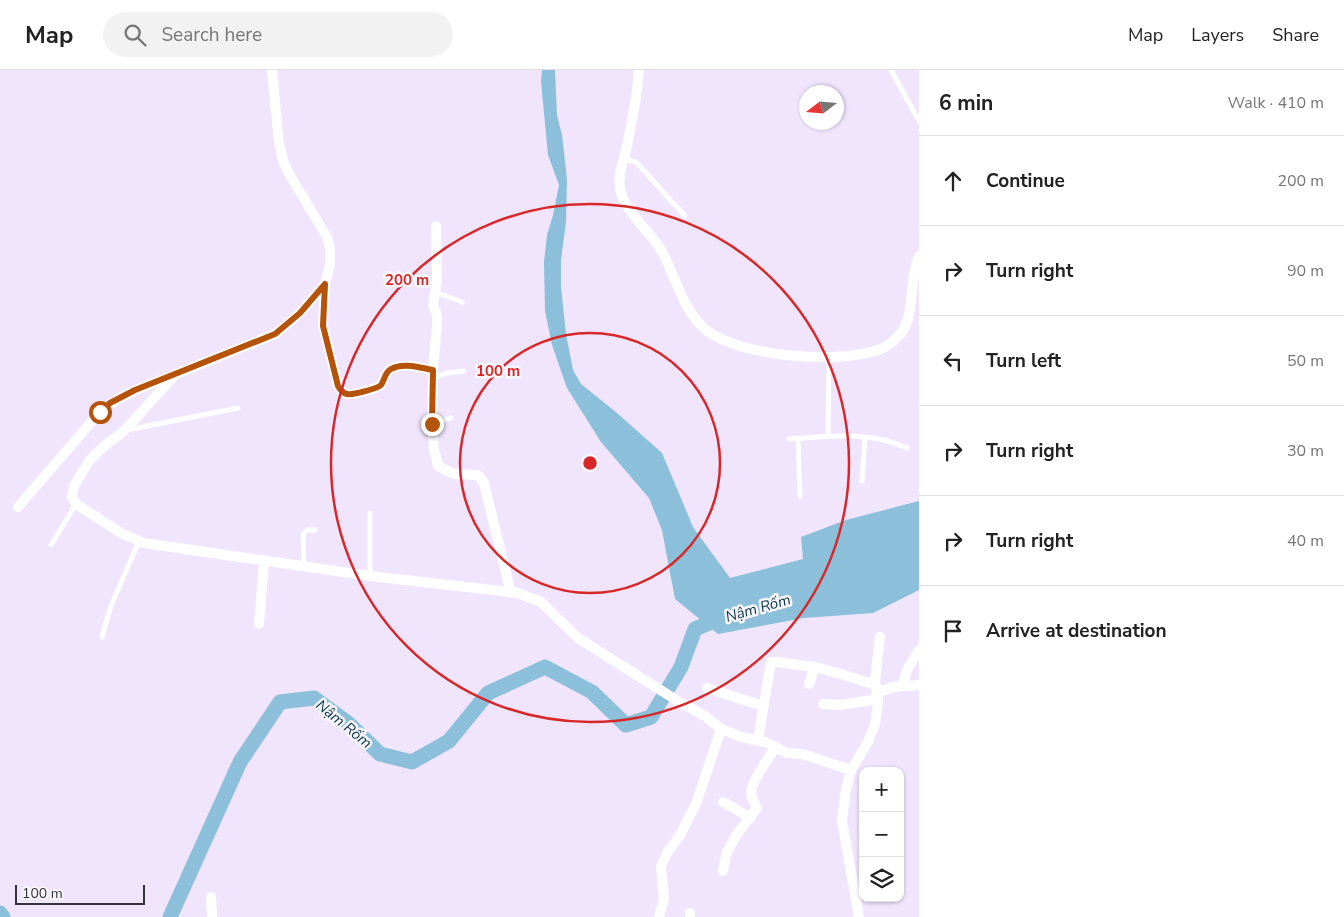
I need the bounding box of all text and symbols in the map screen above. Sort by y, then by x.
search box [103,12,453,57]
text: Map [25,19,73,51]
icon: search [121,21,149,49]
text: Search here [161,22,262,48]
text: Map [1128,23,1163,47]
text: Layers [1191,23,1244,47]
text: Share [1272,23,1319,47]
north arrow [799,85,844,130]
text: 6 min [939,89,993,117]
text: Walk · 410 m [1228,92,1324,114]
icon: ahead [939,167,967,195]
text: Continue [986,168,1065,194]
text: 200 m [1277,170,1324,192]
icon: right [939,257,967,285]
text: Turn right [986,258,1073,284]
text: 90 m [1287,260,1324,282]
text: 200 m [385,270,429,290]
icon: left [939,347,967,375]
text: Turn left [986,348,1061,374]
text: 50 m [1287,350,1324,372]
text: 100 m [476,361,520,381]
route start [89,401,112,424]
route end [421,413,444,436]
icon: right [939,437,967,465]
text: Turn right [986,438,1073,464]
text: 30 m [1287,440,1324,462]
centre of rings [581,454,599,472]
icon: right [939,527,967,555]
text: Turn right [986,528,1073,554]
text: 40 m [1287,530,1324,552]
water label: Nậm Rốm [723,589,793,627]
icon: arrive [939,617,967,645]
text: Arrive at destination [986,618,1167,644]
water label: Nậm Rốm [312,695,376,753]
map controls [859,767,904,902]
button: + [859,767,904,812]
button: − [859,812,904,857]
button: layers [859,857,904,902]
scale bar [15,882,145,905]
text: 100 m [22,884,63,903]

